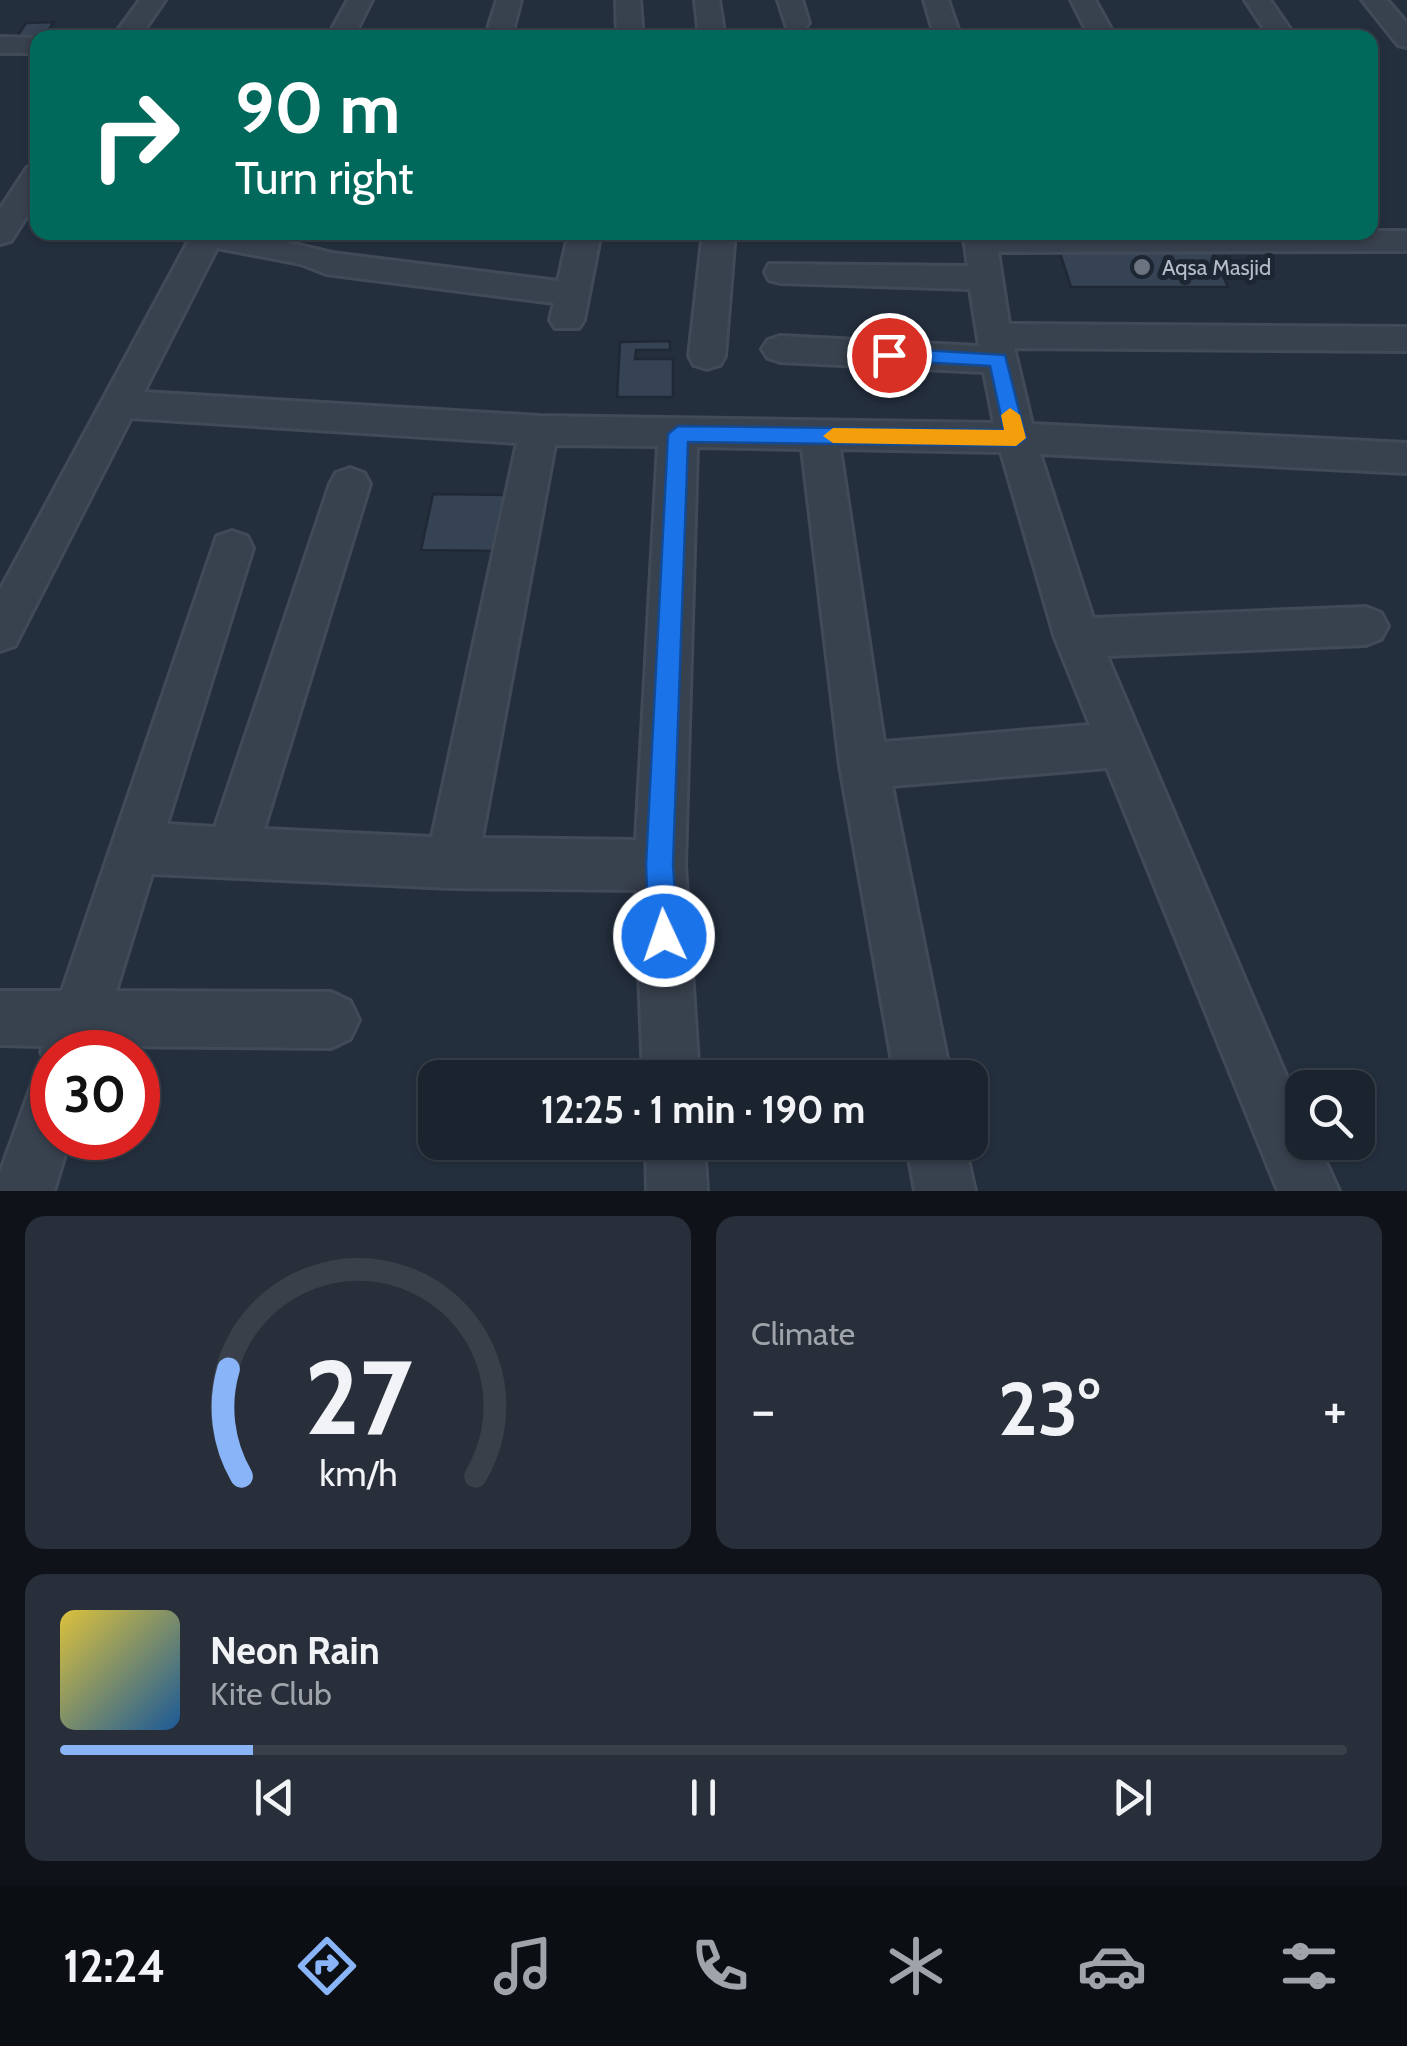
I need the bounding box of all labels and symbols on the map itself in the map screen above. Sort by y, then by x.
place label: Aqsa Masjid [1162,254,1271,281]
marker: Aqsa Masjid [1131,256,1153,278]
pin [847,313,932,398]
position arrow [612,884,716,988]
speed limit sign: 30 [30,1030,160,1160]

